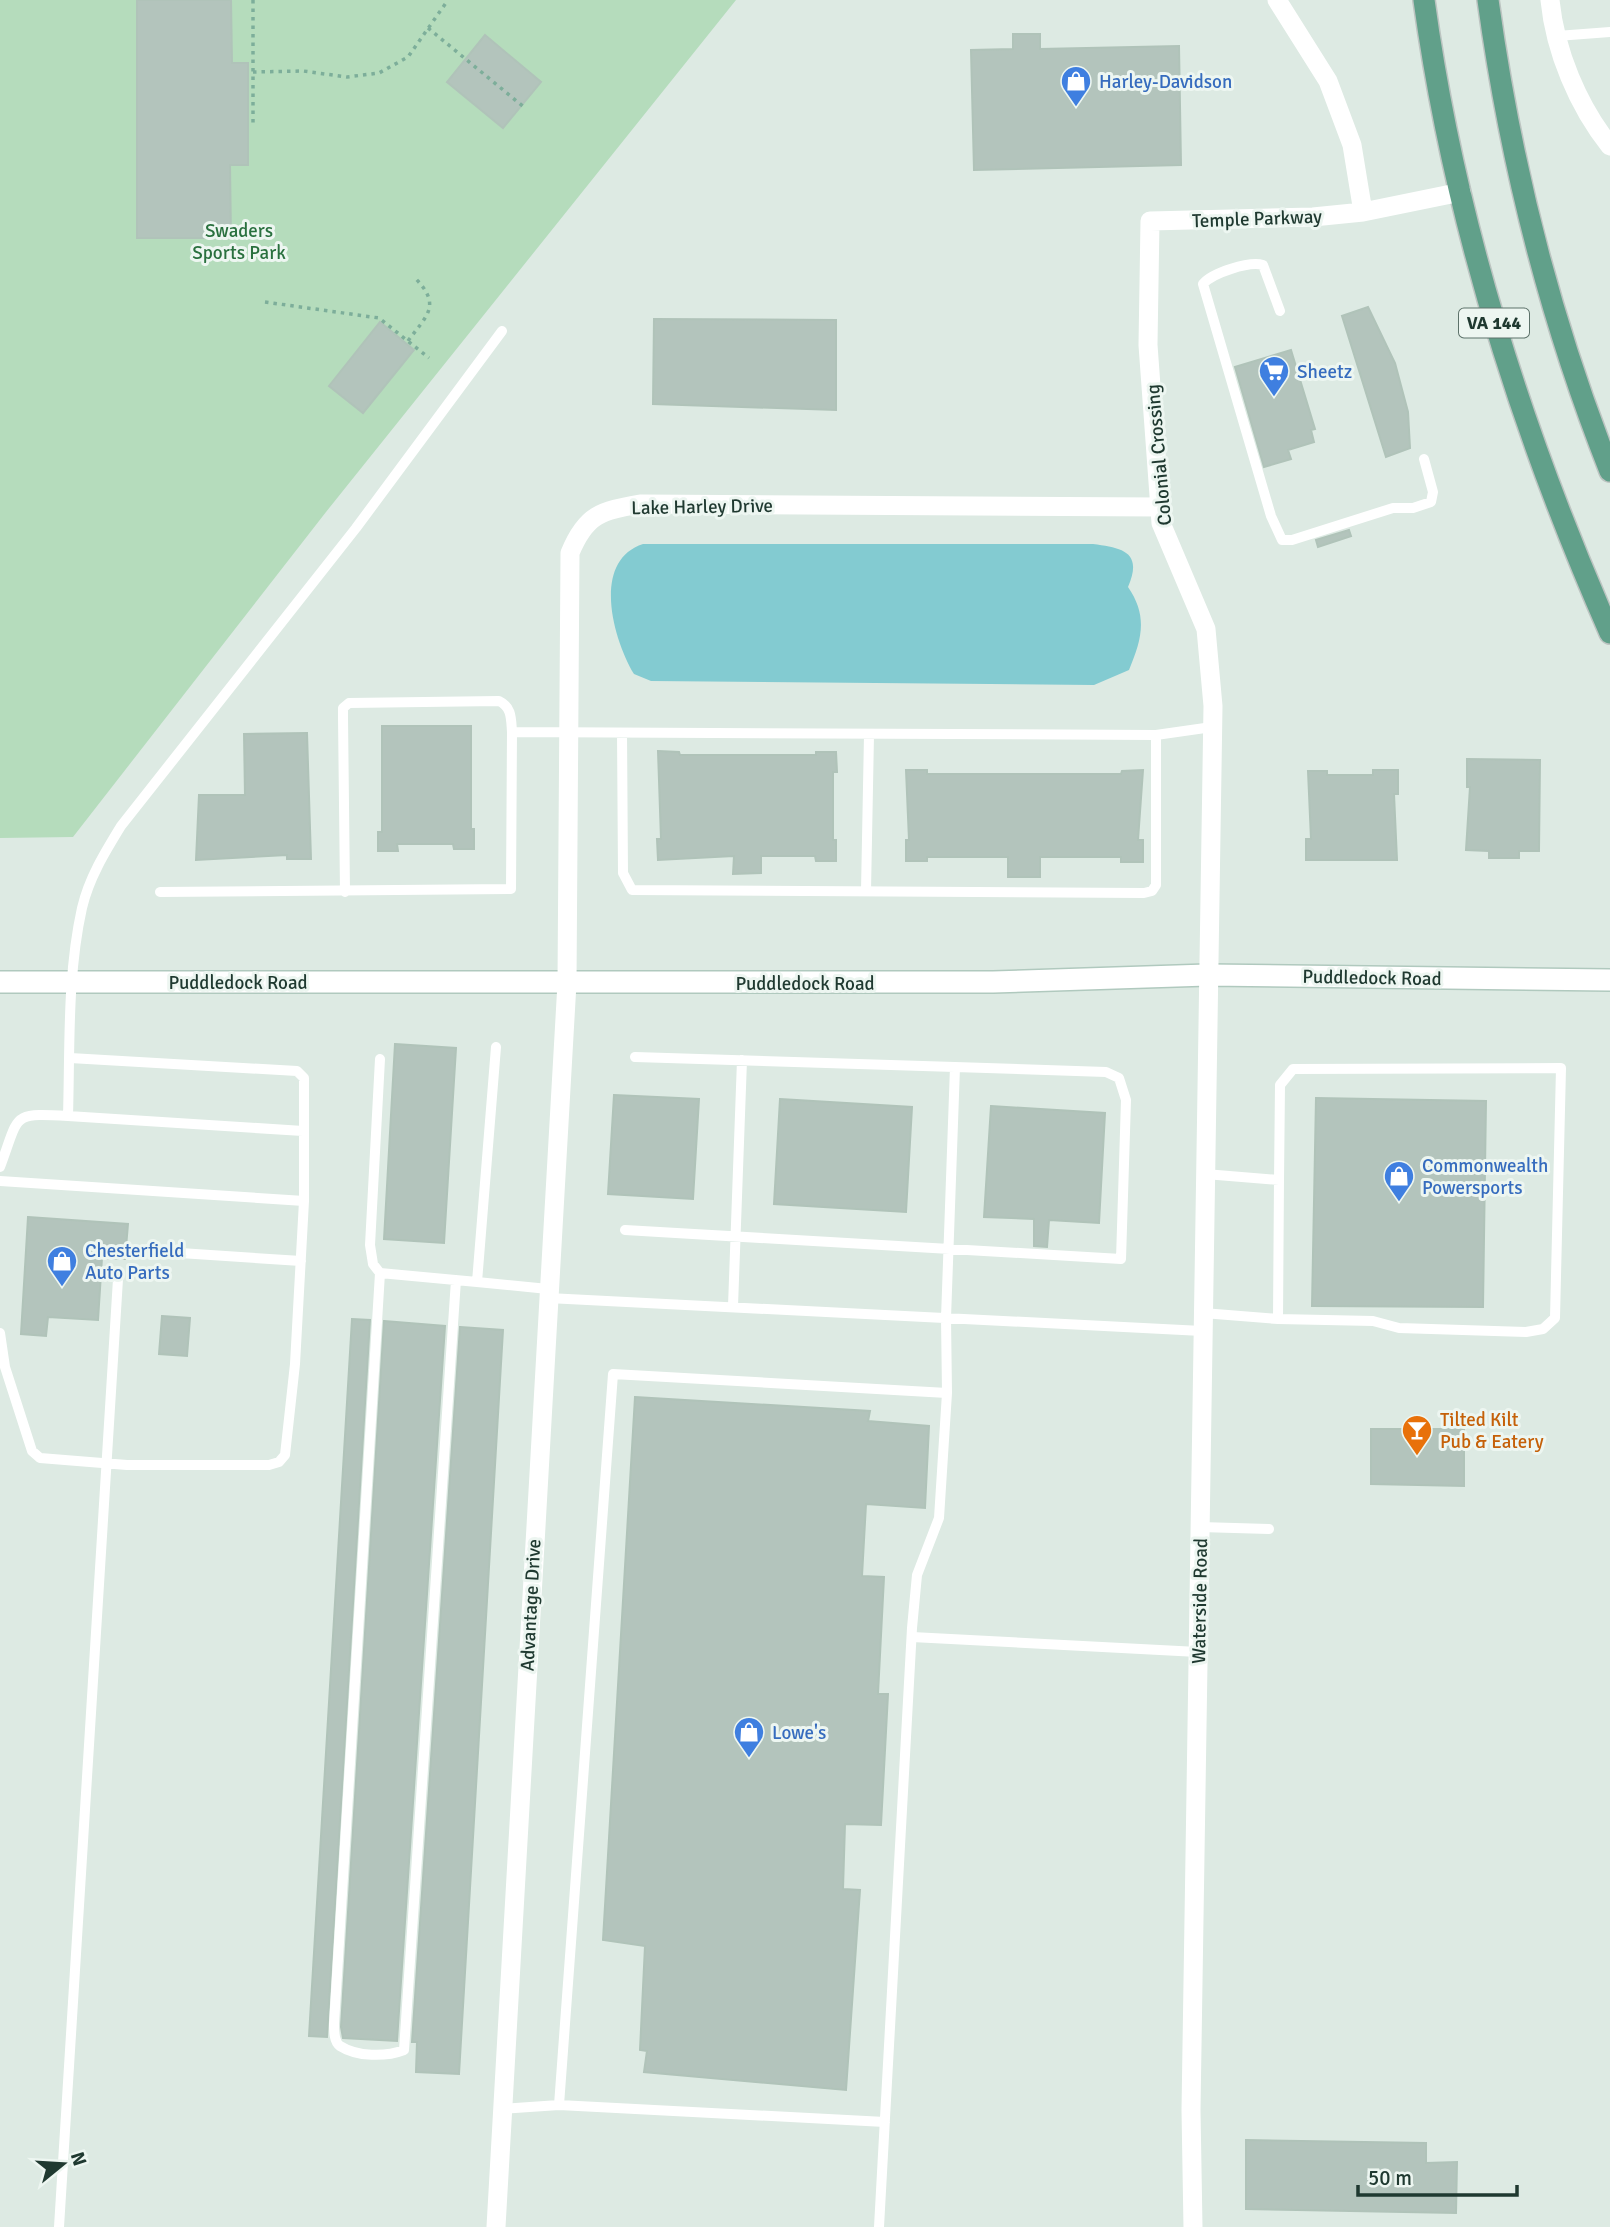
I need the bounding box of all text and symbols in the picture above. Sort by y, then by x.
shop icon: Harley-Davidson [1059,64,1093,108]
place label: Harley-Davidson [1099,70,1232,94]
street label: Temple Parkway [1192,205,1322,233]
park label: Swaders Sports Park [192,219,286,265]
road number: VA 144 [1459,309,1529,338]
supermarket icon: Sheetz [1257,354,1291,398]
place label: Sheetz [1297,360,1352,384]
street label: Colonial Crossing [1141,383,1177,526]
street label: Lake Harley Drive [631,494,773,520]
street label: Puddledock Road [1302,965,1442,991]
street label: Puddledock Road [168,971,308,995]
street label: Puddledock Road [735,972,875,996]
place label: Commonwealth Powersports [1422,1154,1548,1200]
shop icon: Commonwealth Powersports [1382,1159,1416,1203]
place label: Chesterfield Auto Parts [85,1239,184,1285]
shop icon: Chesterfield Auto Parts [45,1244,79,1288]
place label: Tilted Kilt Pub & Eatery [1440,1408,1544,1454]
bar icon: Tilted Kilt Pub & Eatery [1400,1413,1434,1457]
street label: Advantage Drive [516,1538,546,1672]
street label: Waterside Road [1187,1538,1213,1664]
shop icon: Lowe's [732,1715,766,1759]
place label: Lowe's [772,1721,826,1745]
north arrow [28,2129,98,2199]
text: N [65,2149,92,2169]
scale bar [1358,2154,1517,2198]
text: 50 m [1368,2165,1412,2191]

